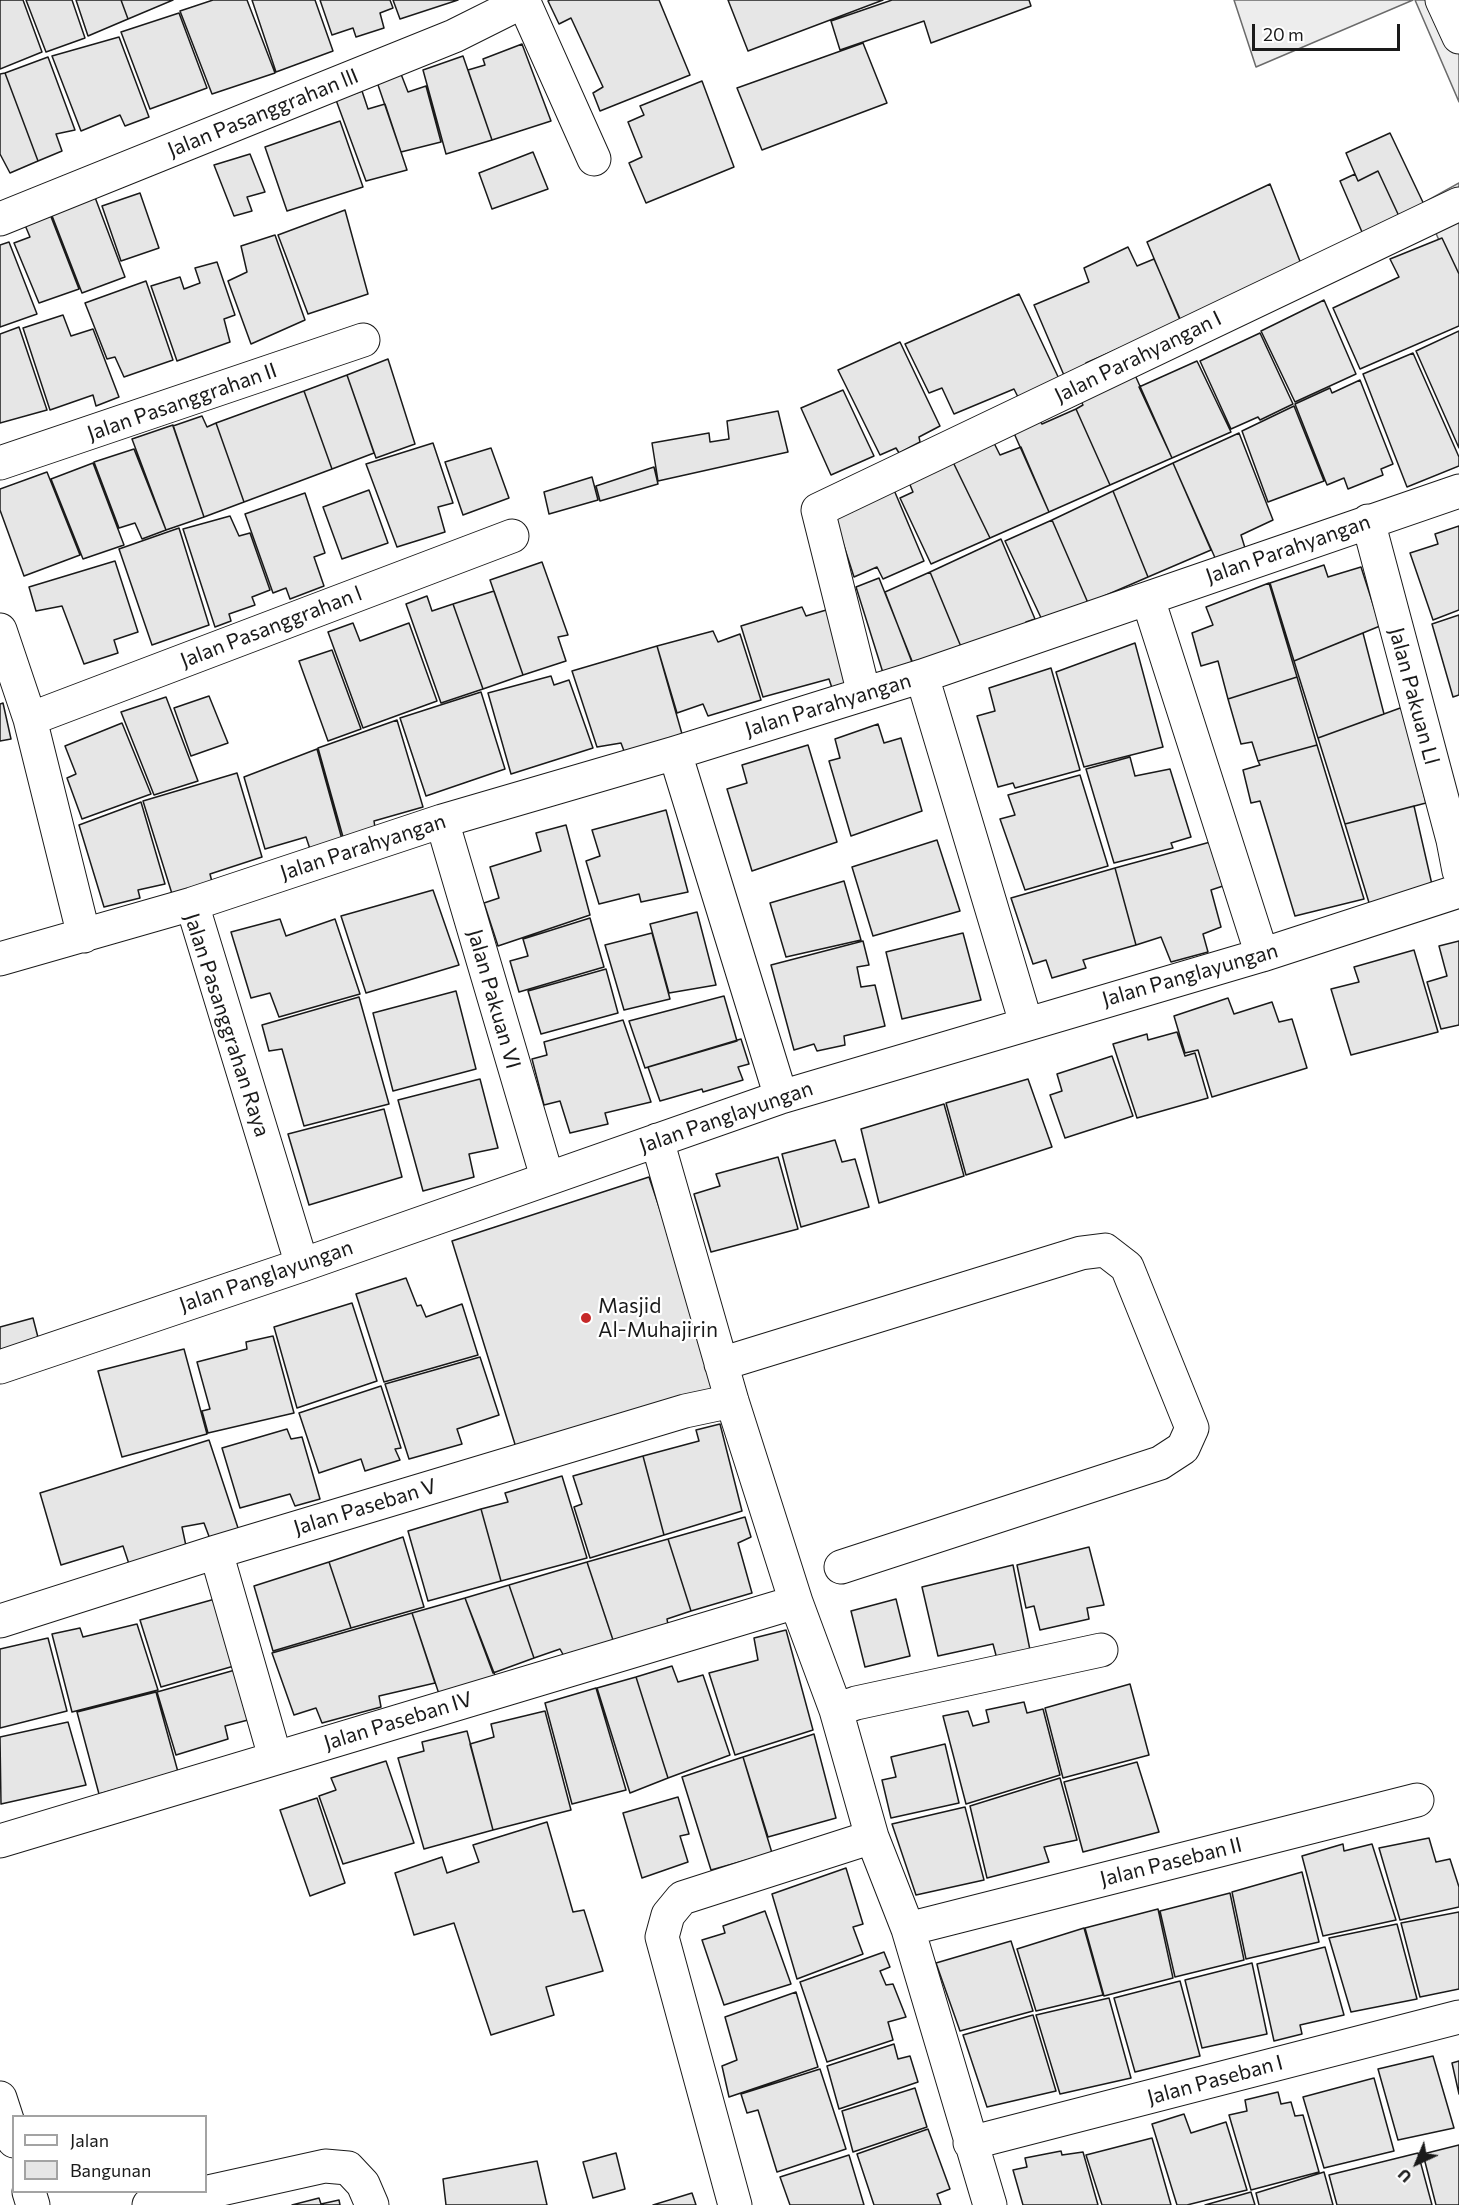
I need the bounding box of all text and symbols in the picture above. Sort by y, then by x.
scale bar [1255,12,1404,50]
text: 20 m [1263,23,1304,45]
street label: Jalan Pasanggrahan llI [164,63,362,163]
street label: Jalan Parahyangan I [1051,306,1225,408]
street label: Jalan Pasanggrahan II [84,358,280,446]
street label: Jalan Parahyangan [1202,509,1374,589]
street label: Jalan Pasanggrahan l [177,581,365,673]
street label: Jalan Pakuan Ll [1384,625,1444,767]
street label: Jalan Parahyangan [742,668,914,742]
street label: Jalan Parahyangan [277,808,449,886]
street label: Jalan Pasanggrahan Raya [179,910,275,1140]
street label: Jalan Pakuan VI [462,926,526,1072]
street label: Jalan Panglayungan [1099,938,1281,1012]
street label: Jalan Panglayungan [636,1075,816,1159]
street label: Jalan Panglayungan [176,1234,356,1318]
place label: Masjid Al-Muhajirin [598,1293,718,1343]
marker: Masjid Al-Muhajirin [579,1311,593,1325]
street label: Jalan Paseban V [290,1473,440,1541]
street label: Jalan Paseban IV [321,1686,475,1756]
street label: Jalan Paseban II [1097,1832,1245,1892]
street label: Jalan Paseban I [1144,2050,1286,2110]
legend [12,2115,207,2193]
text: Jalan [70,2129,109,2151]
north arrow [1387,2133,1447,2193]
text: Bangunan [70,2159,151,2181]
text: U [1393,2165,1415,2187]

